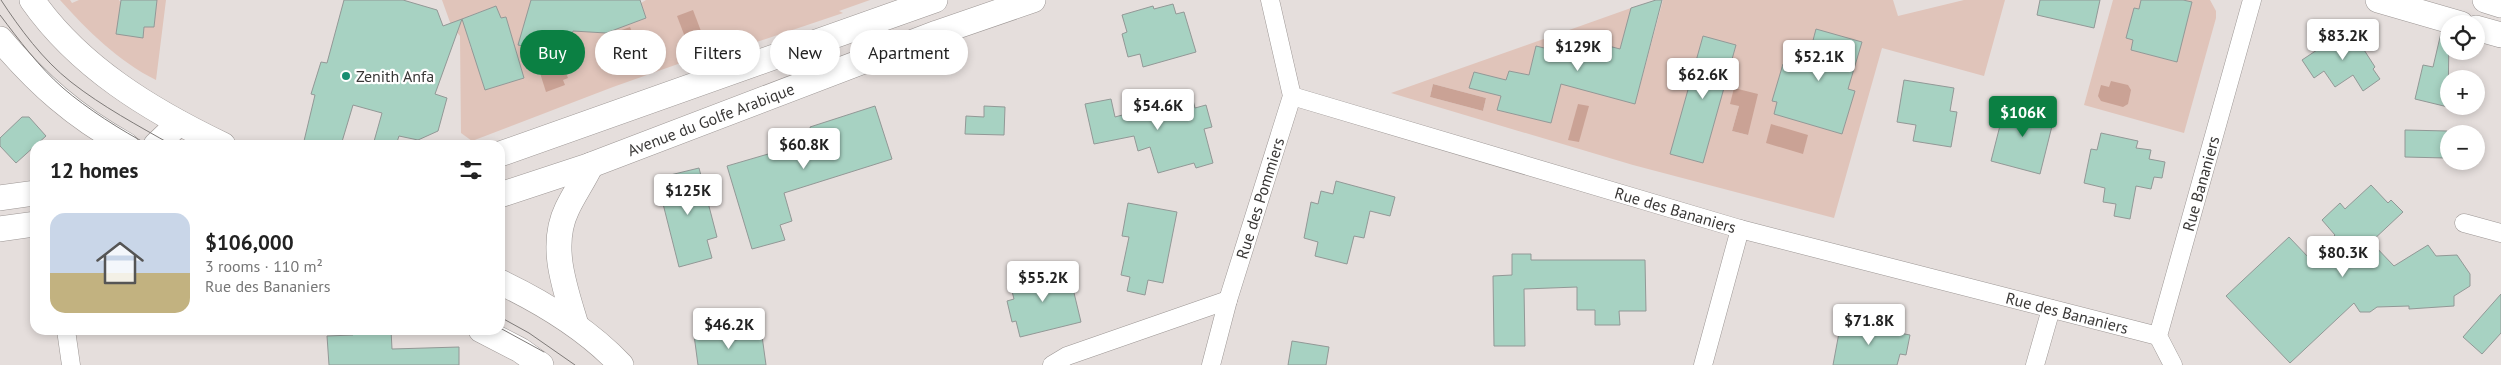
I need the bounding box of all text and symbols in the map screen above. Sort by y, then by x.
map controls [2440,15,2485,170]
button: locate [2440,15,2485,60]
pin: $83.2K [2302,18,2384,61]
text: $83.2K [2318,25,2368,45]
chip: Buy [520,30,585,75]
chip: Rent [595,30,666,75]
chip: Filters [676,30,760,75]
chip: New [770,30,840,75]
chip: Apartment [850,30,968,75]
pin: $129K [1543,30,1613,72]
text: $129K [1555,36,1601,56]
pin: $52.1K [1778,39,1860,82]
text: $52.1K [1794,46,1844,66]
pin: $62.6K [1662,58,1744,100]
text: $62.6K [1678,64,1728,84]
place label: Zenith Anfa [356,66,434,86]
marker: Zenith Anfa [340,70,352,82]
button: + [2440,70,2485,115]
street label: Avenue du Golfe Arabique [625,78,797,160]
pin: $54.6K [1117,88,1199,131]
text: $54.6K [1133,95,1183,115]
pin: $106K [1988,96,2058,138]
text: $106K [2000,102,2046,122]
button: − [2440,125,2485,170]
pin: $60.8K [763,128,845,170]
street label: Rue Bananiers [2178,133,2224,233]
text: $60.8K [779,134,829,154]
street label: Rue des Pommiers [1232,135,1288,261]
icon: filters [457,156,485,184]
text: 12 homes [50,157,138,184]
pin: $125K [653,174,723,216]
text: $125K [665,180,711,200]
street label: Rue des Bananiers [1612,182,1739,237]
text: $106,000 [205,229,294,256]
icon: home [90,233,150,293]
pin: $80.3K [2302,236,2384,278]
text: $80.3K [2318,242,2368,262]
text: 3 rooms · 110 m² [205,256,323,276]
pin: $55.2K [1002,260,1084,303]
text: $55.2K [1018,267,1068,287]
text: Rue des Bananiers [205,276,330,296]
street label: Rue des Bananiers [2004,287,2131,338]
pin: $71.8K [1828,304,1910,346]
pin: $46.2K [688,308,770,350]
text: $71.8K [1844,310,1894,330]
text: $46.2K [704,314,754,334]

